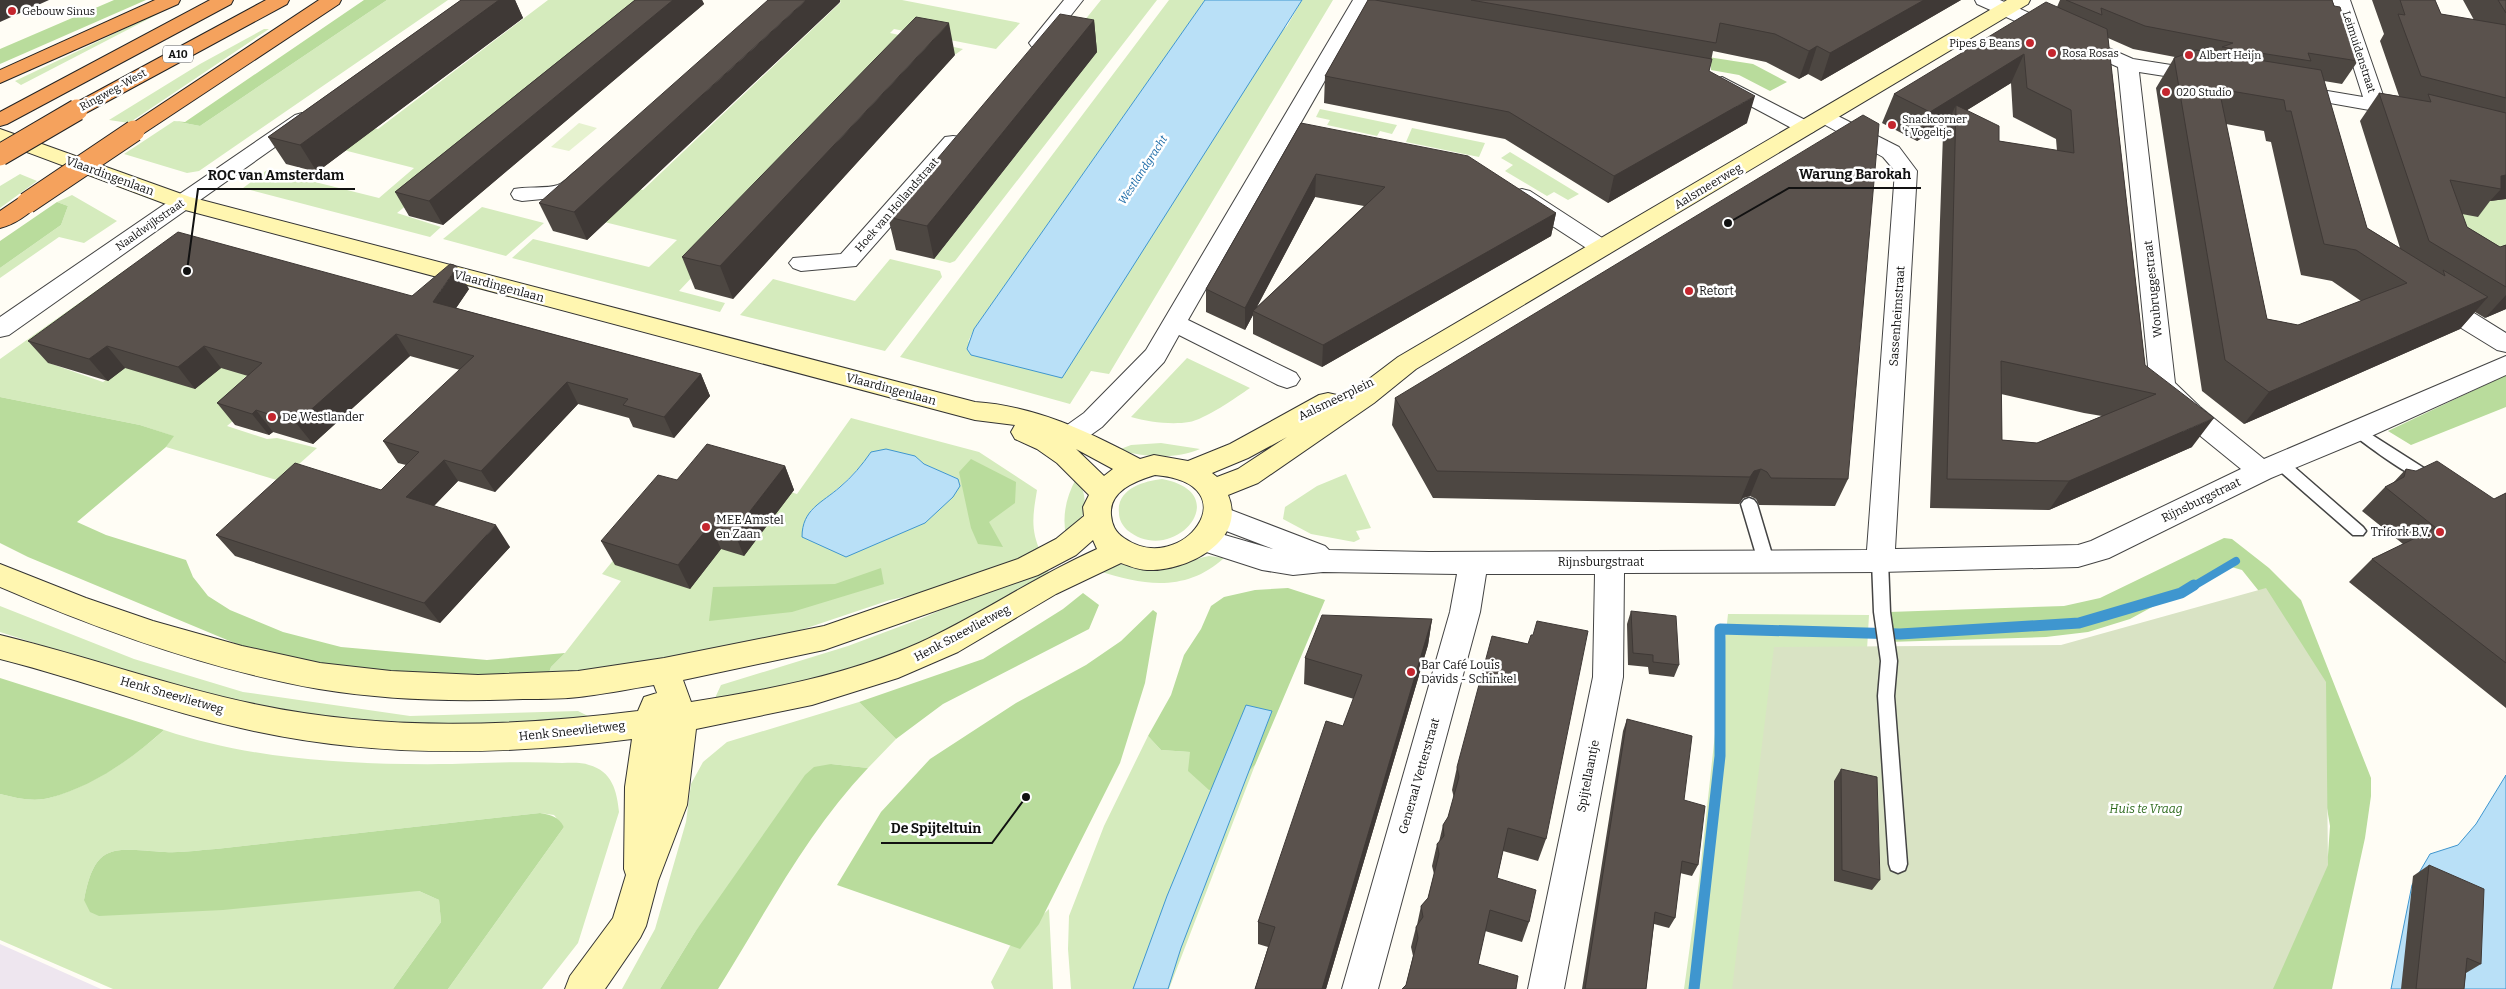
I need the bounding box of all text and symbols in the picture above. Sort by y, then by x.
marker: Gebouw Sinus [6,5,18,17]
place label: Gebouw Sinus [22,5,95,18]
street label: Leimuidenstraat [2340,10,2378,94]
place label: Pipes & Beans [1949,37,2020,50]
marker: Pipes & Beans [2024,37,2036,49]
road number: A10 [163,46,193,62]
marker: Rosa Rosas [2046,47,2058,59]
place label: Rosa Rosas [2062,47,2119,60]
marker: Albert Heijn [2183,49,2195,61]
place label: Albert Heijn [2199,49,2261,62]
street label: Ringweg-West [77,66,149,114]
marker: 020 Studio [2160,86,2172,98]
place label: 020 Studio [2176,86,2232,99]
place label: Snackcorner 't Vogeltje [1902,113,1967,139]
marker: Snackcorner 't Vogeltje [1886,119,1898,131]
water label: Westlandgracht [1116,133,1170,207]
street label: Vlaardingenlaan [64,154,156,199]
street label: Hoek van Hollandstraat [853,155,941,255]
callout: Warung Barokah [1789,159,1921,188]
callout: ROC van Amsterdam [198,160,355,189]
street label: Aalsmeerweg [1672,160,1745,212]
text: Warung Barokah [1799,166,1911,183]
text: ROC van Amsterdam [208,167,345,184]
street label: Naaldwijkstraat [113,197,187,253]
street label: Woubruggestraat [2141,239,2165,338]
street label: Sassenheimstraat [1887,265,1908,367]
street label: Vlaardingenlaan [452,267,546,305]
place label: Retort [1699,284,1735,298]
marker: Retort [1683,285,1695,297]
street label: Vlaardingenlaan [844,370,938,408]
street label: Aalsmeerplein [1296,375,1376,423]
place label: De Westlander [282,410,365,424]
marker: De Westlander [266,411,278,423]
street label: Rijnsburgstraat [2159,474,2244,525]
place label: MEE Amstel en Zaan [716,513,784,541]
marker: MEE Amstel en Zaan [700,521,712,533]
place label: Trifork B.V. [2371,525,2430,539]
marker: Trifork B.V. [2434,526,2446,538]
street label: Rijnsburgstraat [1558,555,1645,569]
street label: Henk Sneevlietweg [912,602,1013,664]
place label: Bar Café Louis Davids - Schinkel [1421,658,1517,686]
marker: Bar Café Louis Davids - Schinkel [1405,666,1417,678]
street label: Henk Sneevlietweg [119,674,225,717]
street label: Generaal Vetterstraat [1396,716,1442,836]
street label: Henk Sneevlietweg [518,718,626,744]
street label: Spijtellaantje [1574,739,1602,813]
park label: Huis te Vraag [2109,802,2183,816]
callout: De Spijteltuin [881,814,992,843]
text: De Spijteltuin [891,820,981,837]

